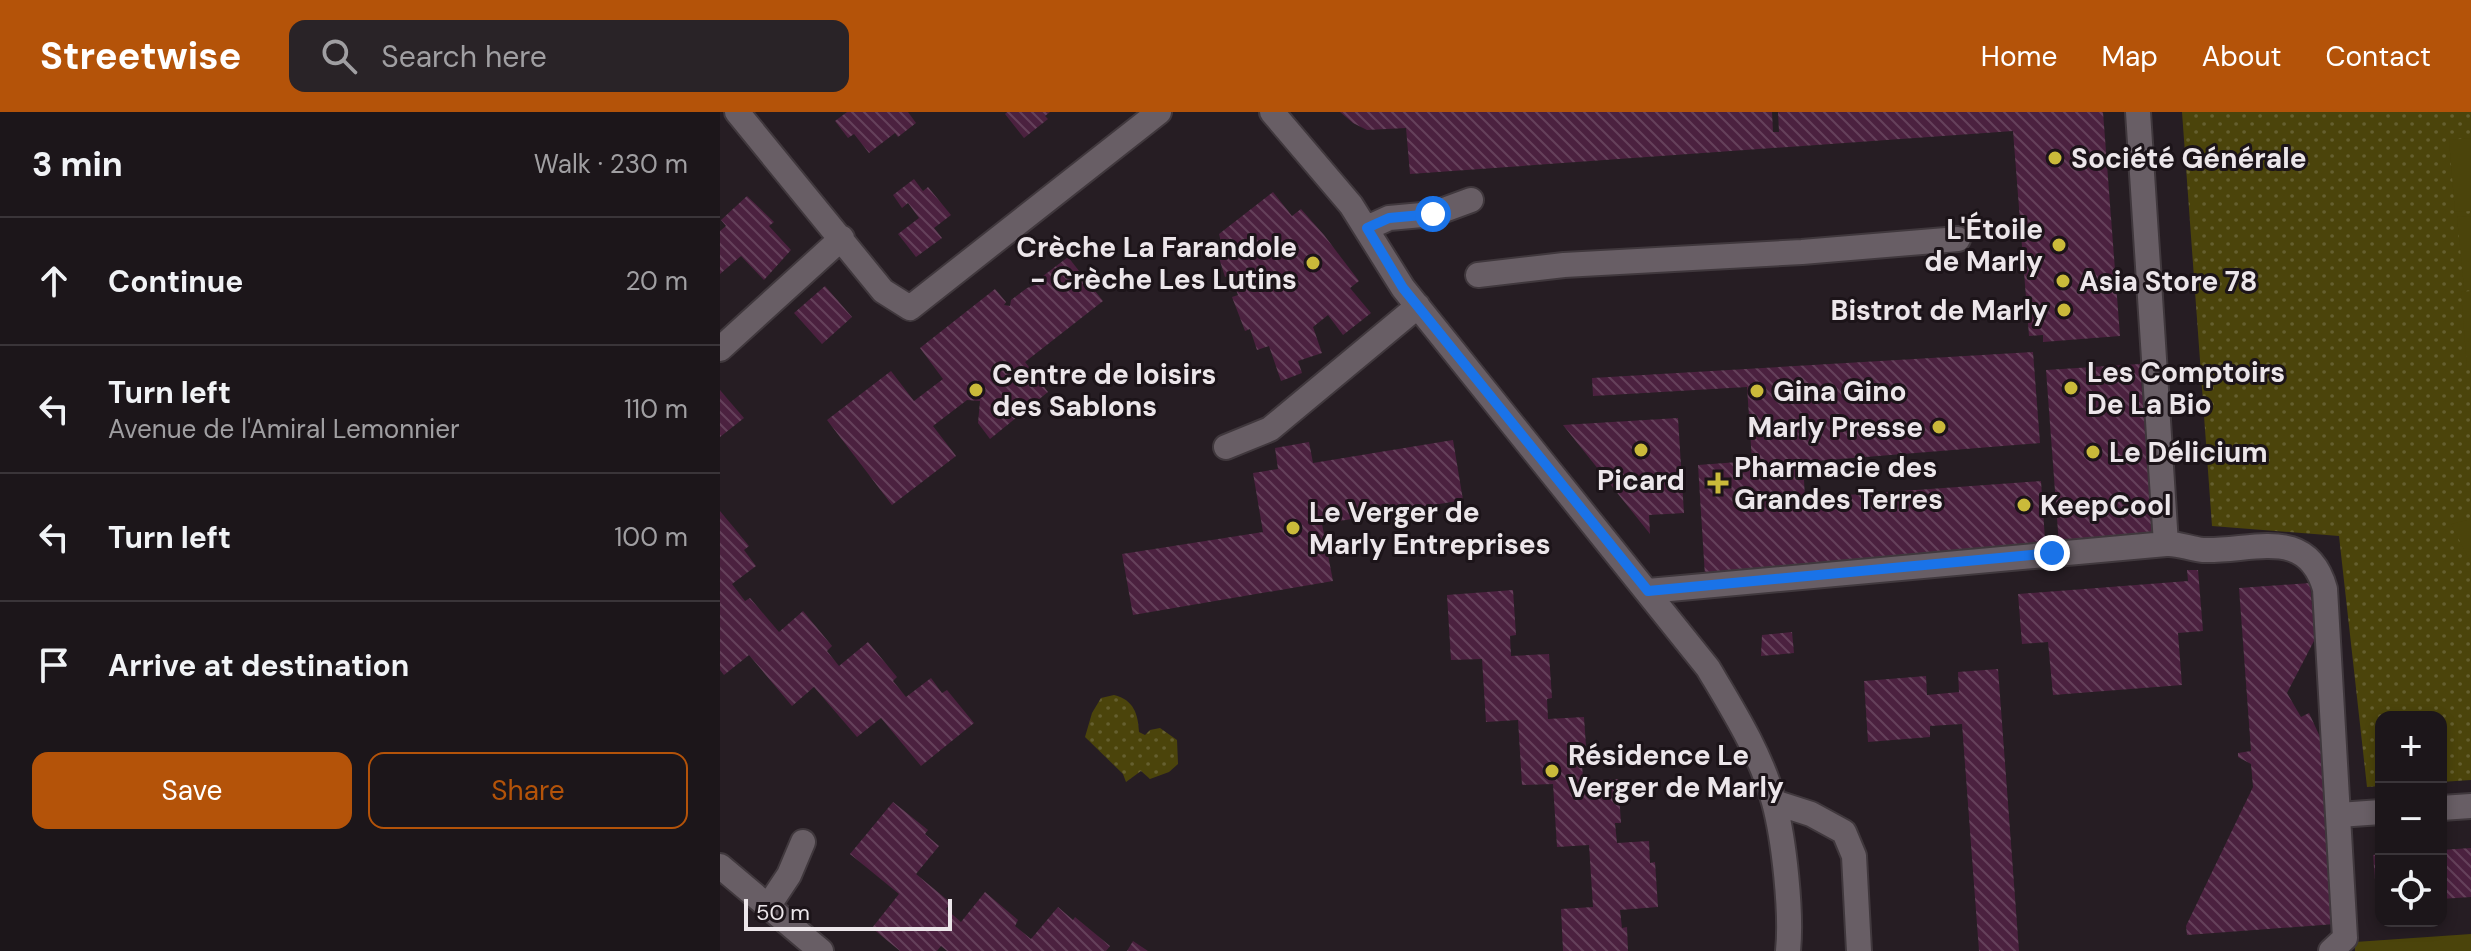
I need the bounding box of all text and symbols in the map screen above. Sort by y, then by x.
search box [289,20,849,92]
text: Streetwise [40,31,241,81]
icon: search [317,34,361,78]
text: Search here [381,37,547,76]
text: Home [1981,38,2057,75]
text: Map [2101,38,2158,75]
text: About [2202,38,2281,75]
text: Contact [2325,38,2431,75]
place label: Société Générale [2071,140,2307,177]
text: 3 min [32,142,123,187]
text: Walk · 230 m [534,147,688,181]
marker: Société Générale [2046,149,2064,167]
route start [1415,196,1451,232]
place label: L'Étoile de Marly [1924,211,2043,280]
place label: Crèche La Farandole - Crèche Les Lutins [1016,229,1297,298]
marker: L'Étoile de Marly [2050,236,2068,254]
marker: Crèche La Farandole - Crèche Les Lutins [1304,254,1322,272]
icon: ahead [32,259,76,303]
text: Continue [108,262,243,301]
place label: Asia Store 78 [2079,263,2257,300]
text: 20 m [625,264,688,298]
marker: Asia Store 78 [2054,272,2072,290]
place label: Bistrot de Marly [1831,292,2048,329]
marker: Bistrot de Marly [2055,301,2073,319]
place label: Les Comptoirs De La Bio [2087,354,2285,423]
place label: Centre de loisirs des Sablons [992,356,1217,425]
text: Turn left [108,373,231,412]
place label: Gina Gino [1773,373,1907,410]
marker: Les Comptoirs De La Bio [2062,379,2080,397]
marker: Centre de loisirs des Sablons [967,381,985,399]
marker: Gina Gino [1748,382,1766,400]
icon: left [32,387,76,431]
text: 110 m [624,392,688,426]
place label: Marly Presse [1747,409,1923,446]
text: Avenue de l'Amiral Lemonnier [108,412,460,446]
marker: Marly Presse [1930,418,1948,436]
place label: Le Délicium [2109,434,2268,471]
marker: Picard [1632,441,1650,459]
marker: Le Délicium [2084,443,2102,461]
place label: Pharmacie des Grandes Terres [1734,449,1943,518]
place label: Picard [1597,462,1685,499]
marker: Pharmacie des Grandes Terres [1709,474,1727,492]
place label: KeepCool [2040,487,2171,524]
place label: Le Verger de Marly Entreprises [1309,494,1551,563]
marker: KeepCool [2015,496,2033,514]
icon: left [32,515,76,559]
text: Turn left [108,518,231,557]
marker: Le Verger de Marly Entreprises [1284,519,1302,537]
text: 100 m [614,520,688,554]
route end [2034,535,2070,571]
icon: arrive [32,643,76,687]
text: Arrive at destination [108,646,409,685]
map controls [2375,711,2447,927]
button: + [2375,711,2447,783]
place label: Résidence Le Verger de Marly [1568,737,1784,806]
button: Save [32,752,352,829]
button: Share [368,752,688,829]
marker: Résidence Le Verger de Marly [1543,762,1561,780]
button: − [2375,783,2447,855]
button: locate [2375,855,2447,927]
scale bar [744,895,952,931]
text: 50 m [756,898,810,927]

